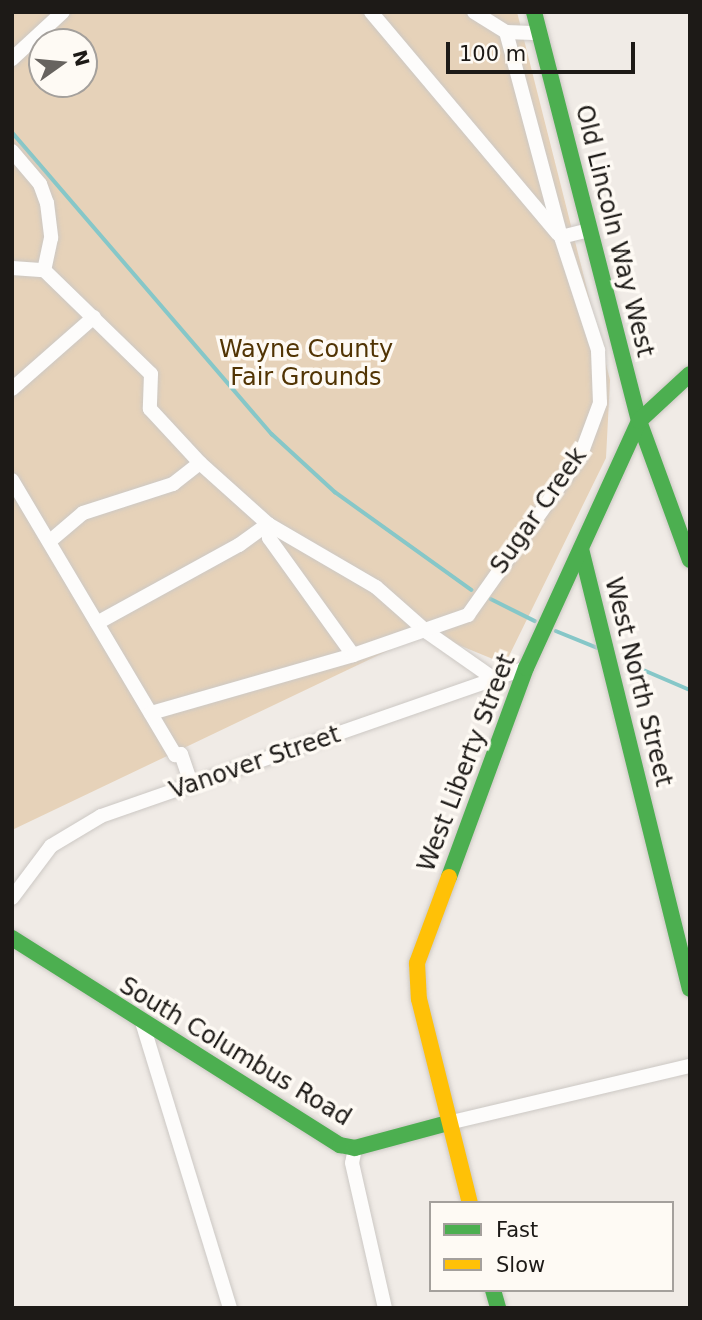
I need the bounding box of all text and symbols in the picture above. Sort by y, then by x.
north arrow [28,28,98,98]
scale bar [450,28,639,72]
text: 100 m [459,42,526,66]
text: N [69,48,94,69]
street label: Old Lincoln Way West [569,102,659,360]
park label: Wayne County Fair Grounds [219,336,393,392]
street label: Sugar Creek [485,442,593,580]
street label: West North Street [598,575,678,789]
street label: West Liberty Street [412,650,522,876]
street label: Vanover Street [166,720,344,806]
street label: South Columbus Road [114,971,356,1133]
legend [429,1201,674,1292]
text: Fast [496,1218,538,1242]
text: Slow [496,1253,545,1277]

